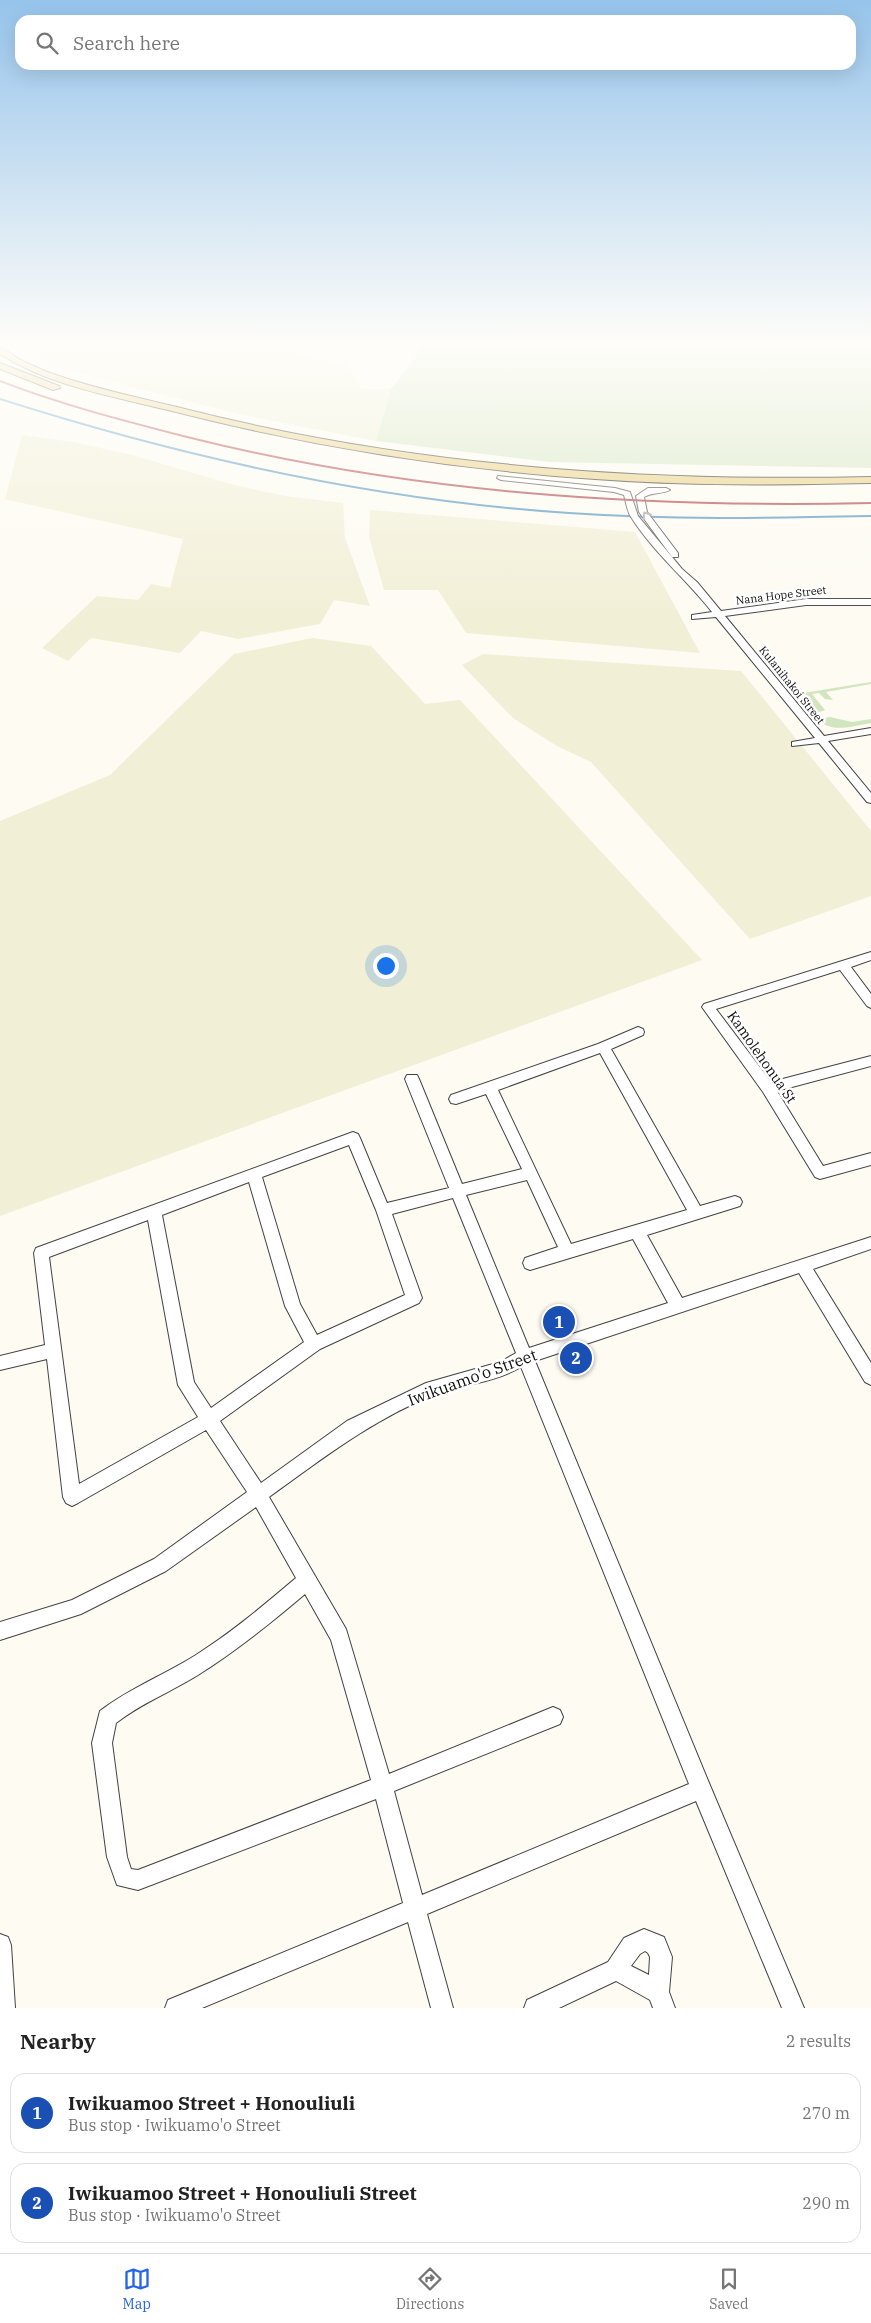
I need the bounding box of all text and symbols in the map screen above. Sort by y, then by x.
search box [15,15,856,70]
icon: search [33,29,61,57]
text: Search here [73,31,180,55]
one-way arrow [643,511,652,521]
street label: Nana Hope Street [735,582,827,608]
street label: Kulanihakoi Street [756,643,828,727]
your location [373,953,399,979]
street label: Kamolehonua St [723,1007,801,1107]
pin: 1 [543,1303,575,1341]
pin: 2 [560,1339,592,1377]
street label: Iwikuamo'o Street [405,1344,540,1410]
text: Nearby [20,2027,96,2055]
text: 2 results [786,2031,851,2051]
text: Iwikuamoo Street + Honouliuli [68,2091,355,2115]
text: 1 [32,2103,42,2123]
text: 270 m [802,2103,850,2123]
text: Bus stop · Iwikuamo'o Street [68,2115,281,2135]
text: Iwikuamoo Street + Honouliuli Street [68,2181,417,2205]
text: 2 [32,2193,42,2213]
text: 290 m [802,2193,850,2213]
text: Bus stop · Iwikuamo'o Street [68,2205,281,2225]
tab: Map [123,2265,151,2313]
tab: Directions [396,2265,464,2313]
tab: Saved [709,2265,748,2313]

